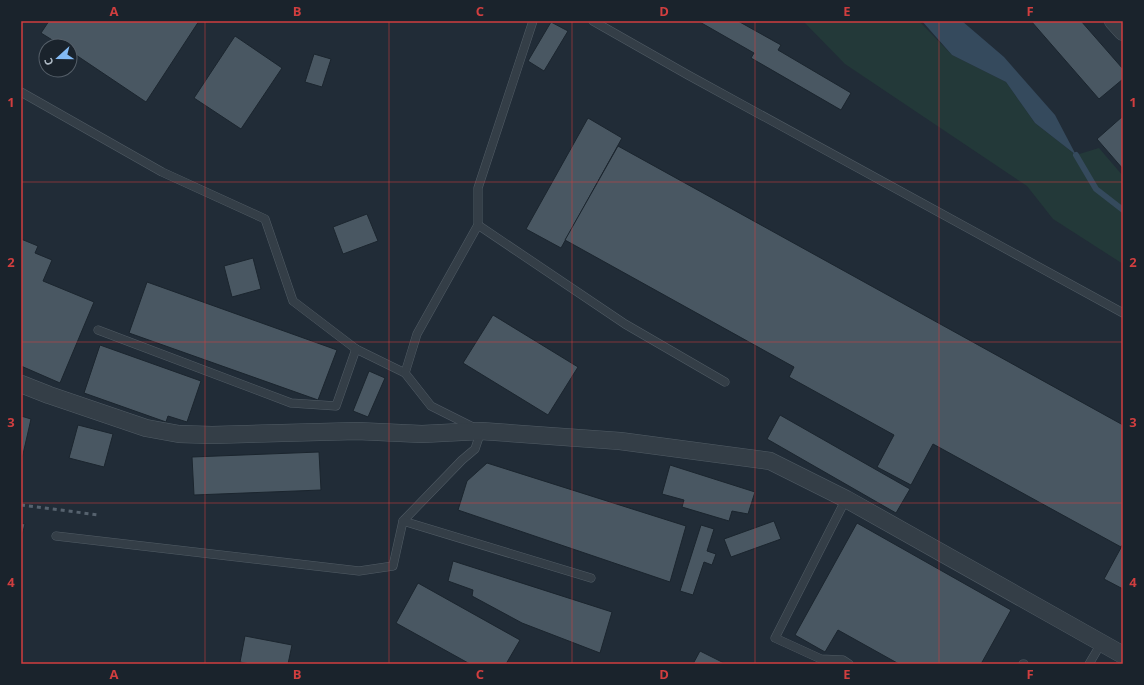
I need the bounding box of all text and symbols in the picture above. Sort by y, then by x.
text: A [110,2,119,20]
text: B [293,2,302,20]
text: C [476,2,484,20]
text: D [659,2,669,20]
text: E [843,2,851,20]
text: F [1026,2,1034,20]
north arrow [38,38,78,78]
text: С [40,56,56,68]
text: 1 [7,93,15,111]
text: 1 [1129,93,1137,111]
text: 2 [7,253,15,271]
text: 2 [1129,253,1137,271]
text: 3 [7,413,15,431]
text: 3 [1129,413,1137,431]
text: 4 [7,573,15,591]
text: 4 [1129,573,1137,591]
text: A [110,665,119,683]
text: B [293,665,302,683]
text: C [476,665,484,683]
text: D [659,665,669,683]
text: E [843,665,851,683]
text: F [1026,665,1034,683]

